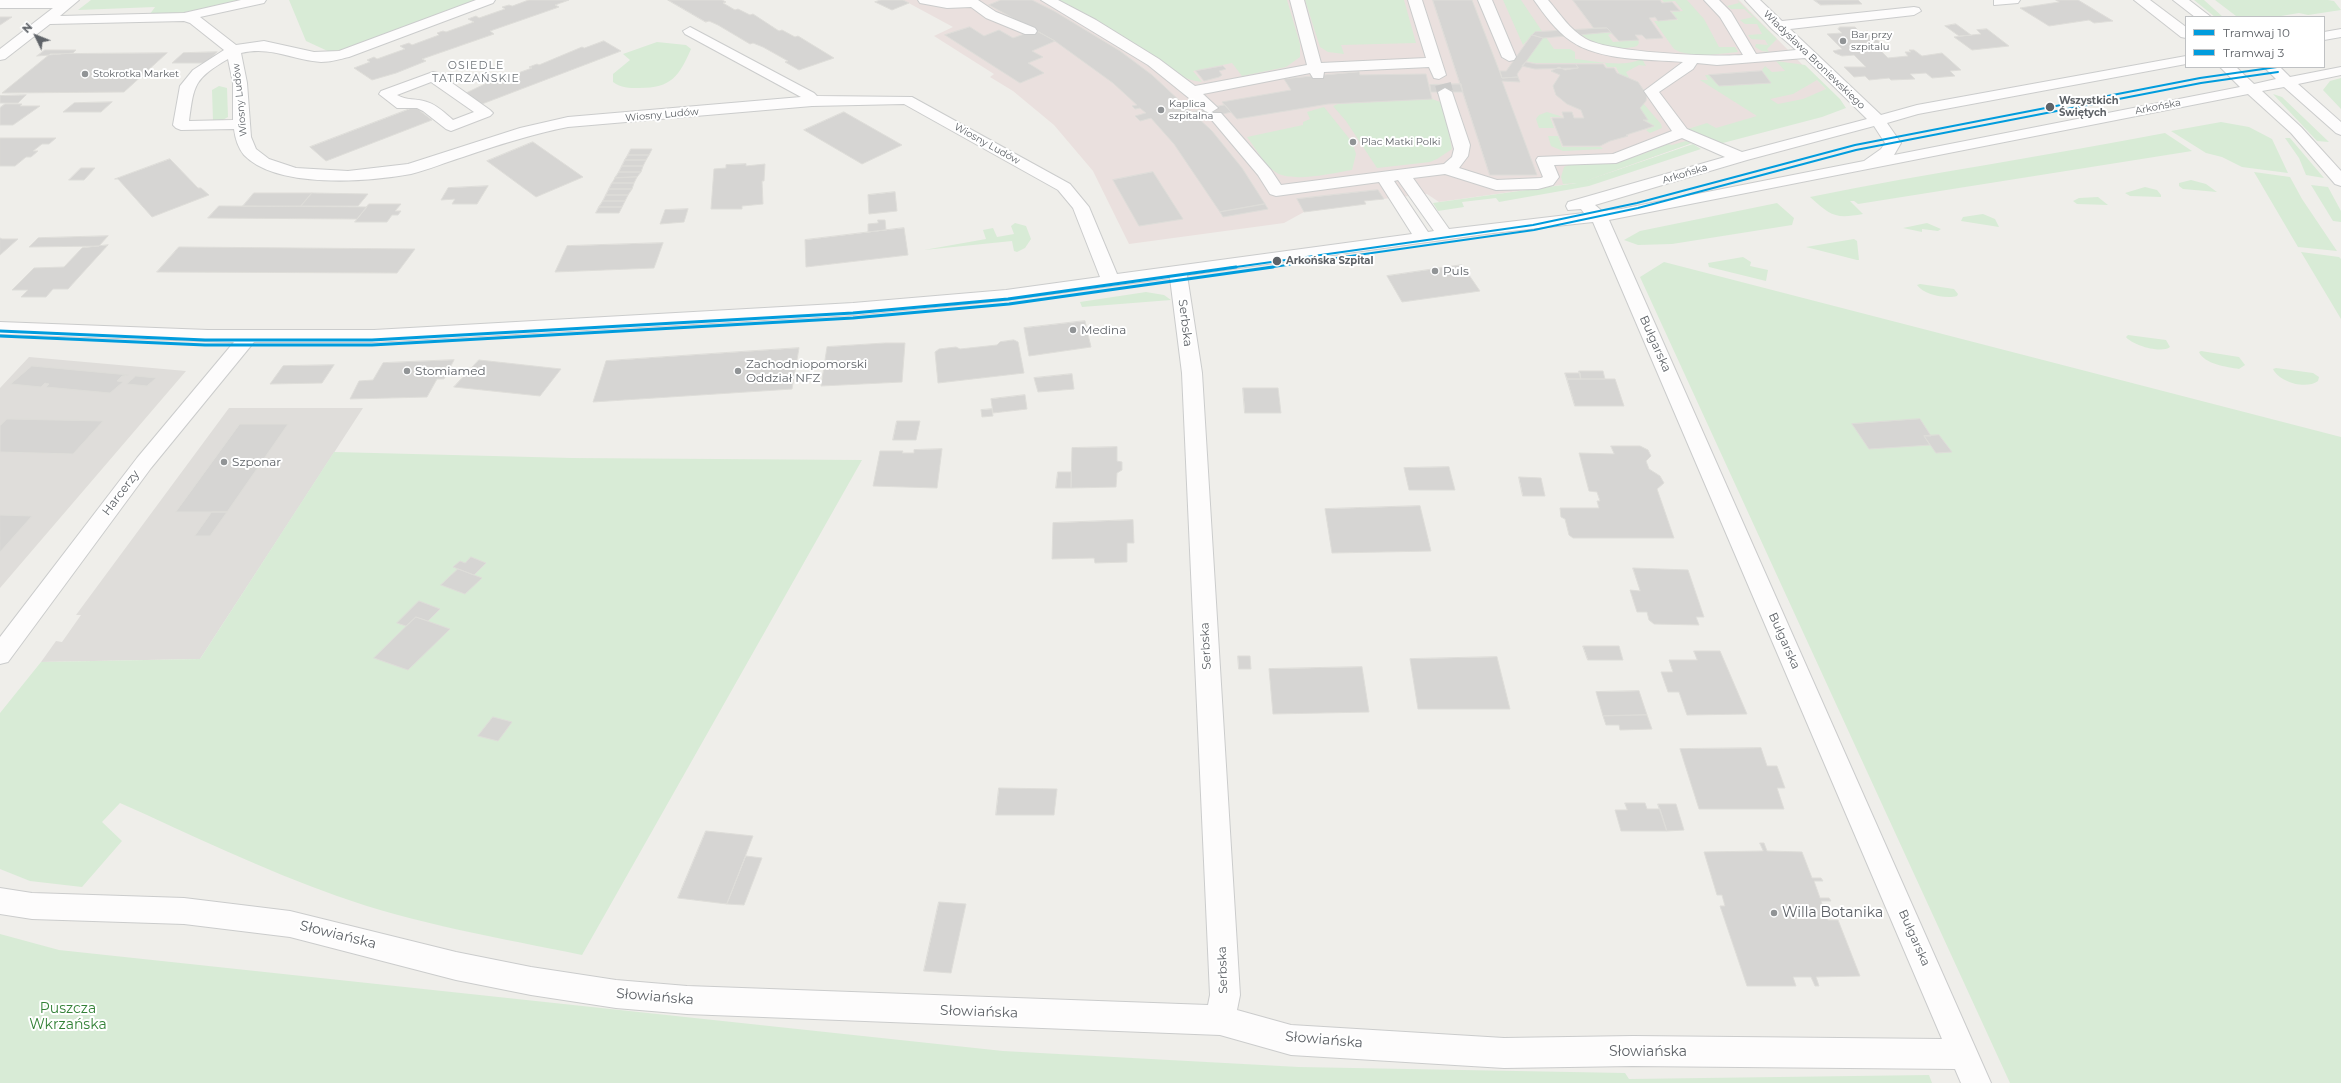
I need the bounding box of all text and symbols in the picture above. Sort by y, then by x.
street label: Władysława Broniewskiego [1761,8,1867,112]
north arrow [16,16,56,56]
legend [2185,16,2325,68]
text: N [19,20,35,36]
text: Tramwaj 10 [2223,25,2290,40]
place label: Bar przy szpitalu [1851,29,1892,52]
marker: Bar przy szpitalu [1838,36,1848,46]
text: Tramwaj 3 [2223,45,2284,60]
district label: OSIEDLE TATRZAŃSKIE [432,59,520,85]
street label: Wiosny Ludów [230,63,250,137]
place label: Stokrotka Market [93,68,179,80]
marker: Stokrotka Market [80,69,90,79]
place label: Wszystkich Świętych [2059,95,2119,118]
street label: Arkońska [2134,97,2182,117]
place label: Kaplica szpitalna [1169,98,1213,122]
marker: Wszystkich Świętych [2044,101,2056,113]
marker: Kaplica szpitalna [1156,105,1166,115]
street label: Wiosny Ludów [625,106,699,124]
street label: Wiosny Ludów [952,121,1022,167]
place label: Plac Matki Polki [1361,136,1441,148]
marker: Plac Matki Polki [1348,137,1358,147]
street label: Arkońska [1661,161,1709,187]
marker: Arkońska Szpital [1271,255,1283,267]
place label: Arkońska Szpital [1286,255,1374,267]
place label: Puls [1443,264,1469,278]
marker: Puls [1430,266,1440,276]
street label: Serbska [1175,299,1195,347]
street label: Bułgarska [1636,313,1674,375]
place label: Medina [1081,323,1126,337]
marker: Medina [1068,325,1078,335]
place label: Zachodniopomorski Oddział NFZ [746,357,867,385]
place label: Stomiamed [415,364,486,378]
marker: Stomiamed [402,366,412,376]
marker: Zachodniopomorski Oddział NFZ [733,366,743,376]
place label: Szponar [232,455,281,469]
marker: Szponar [219,457,229,467]
street label: Harcerzy [99,468,143,518]
street label: Bułgarska [1765,610,1803,672]
street label: Serbska [1198,622,1214,670]
place label: Willa Botanika [1782,905,1883,921]
street label: Bułgarska [1895,907,1933,969]
marker: Willa Botanika [1769,908,1779,918]
street label: Słowiańska [298,917,378,953]
street label: Serbska [1215,946,1231,994]
street label: Słowiańska [615,985,695,1009]
park label: Puszcza Wkrzańska [29,1001,107,1034]
street label: Słowiańska [940,1002,1018,1022]
street label: Słowiańska [1284,1028,1364,1052]
street label: Słowiańska [1609,1044,1687,1060]

